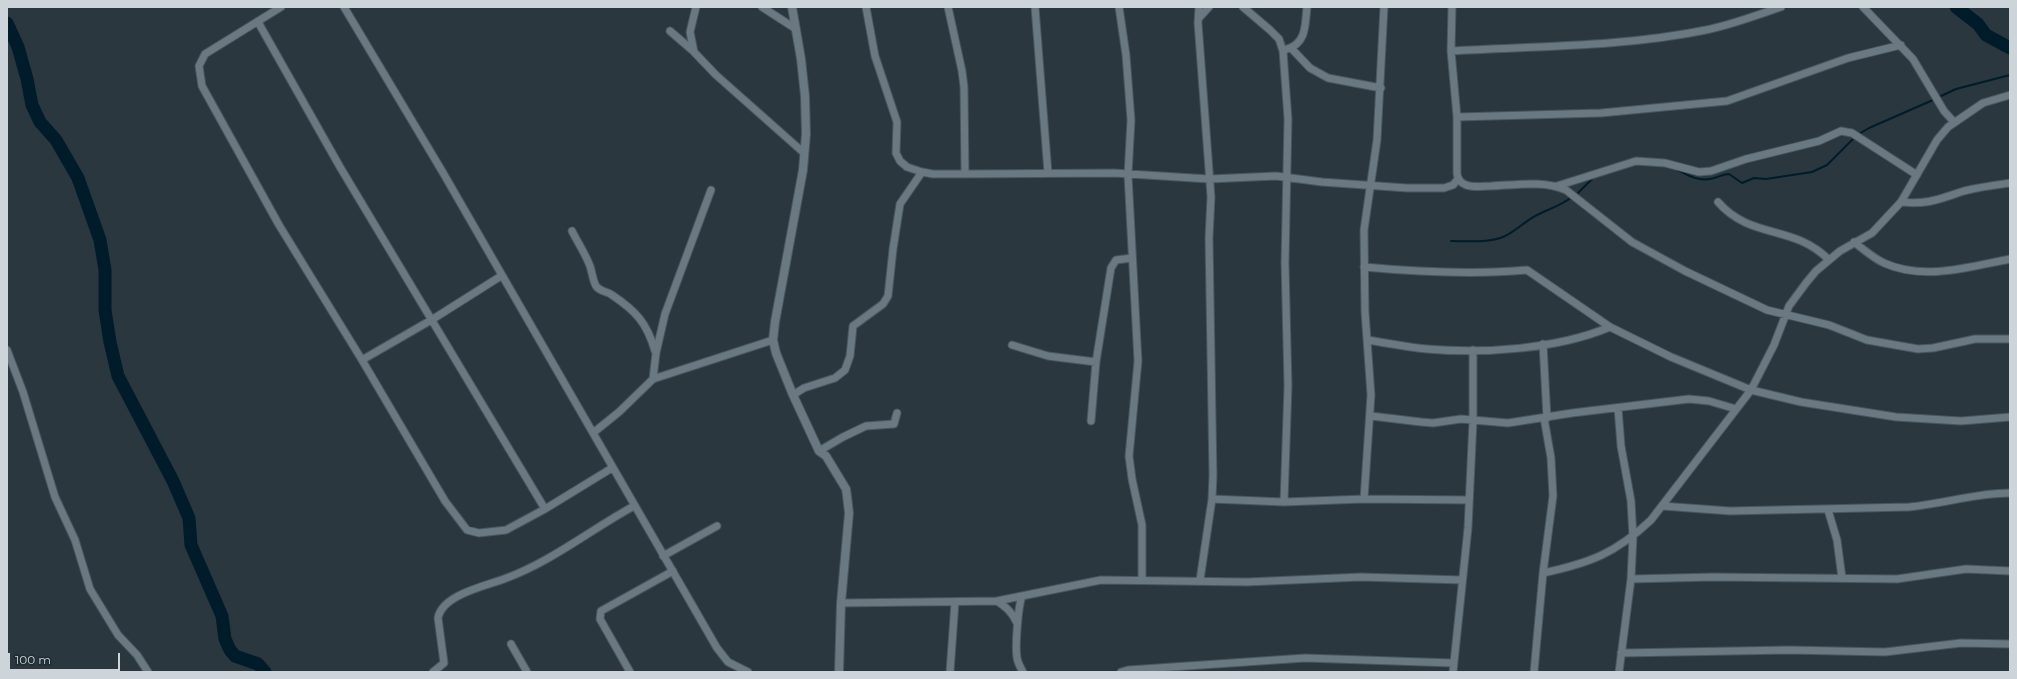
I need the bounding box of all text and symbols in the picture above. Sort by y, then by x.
scale bar [10,645,122,671]
text: 100 m [15,652,51,667]

